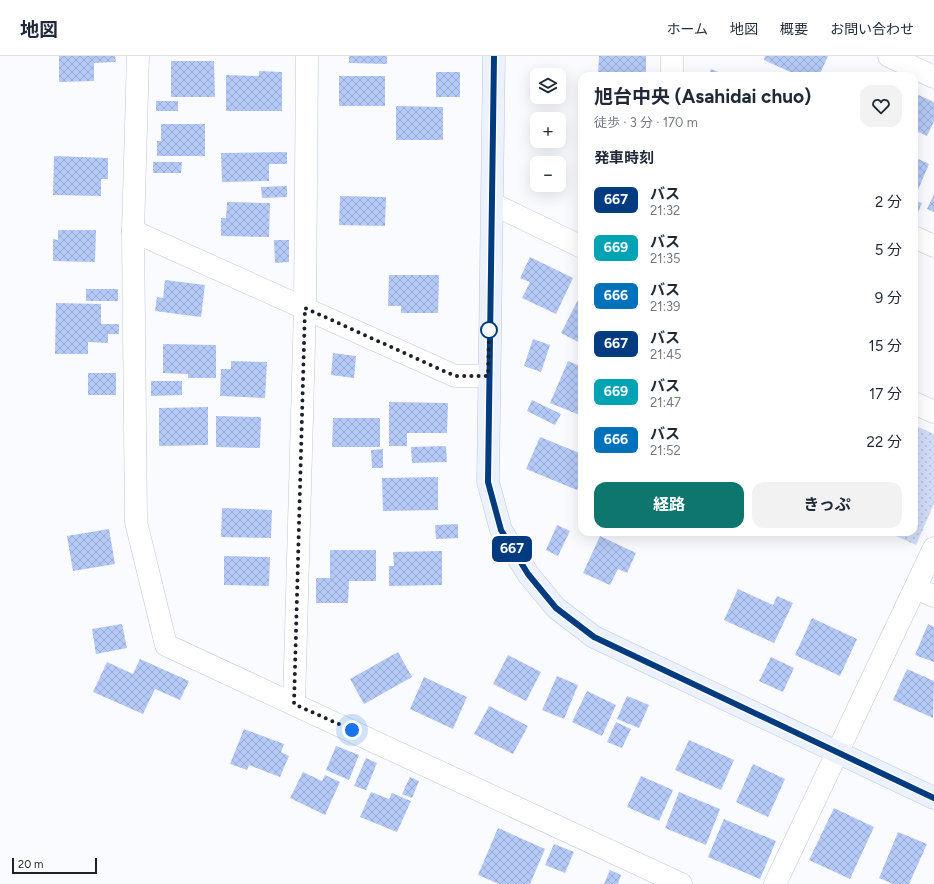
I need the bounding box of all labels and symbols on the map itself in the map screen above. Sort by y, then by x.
unlabelled marker [480,321,498,339]
line badge: 667 [489,536,535,562]
your location [342,720,362,740]
scale bar [12,856,97,875]

